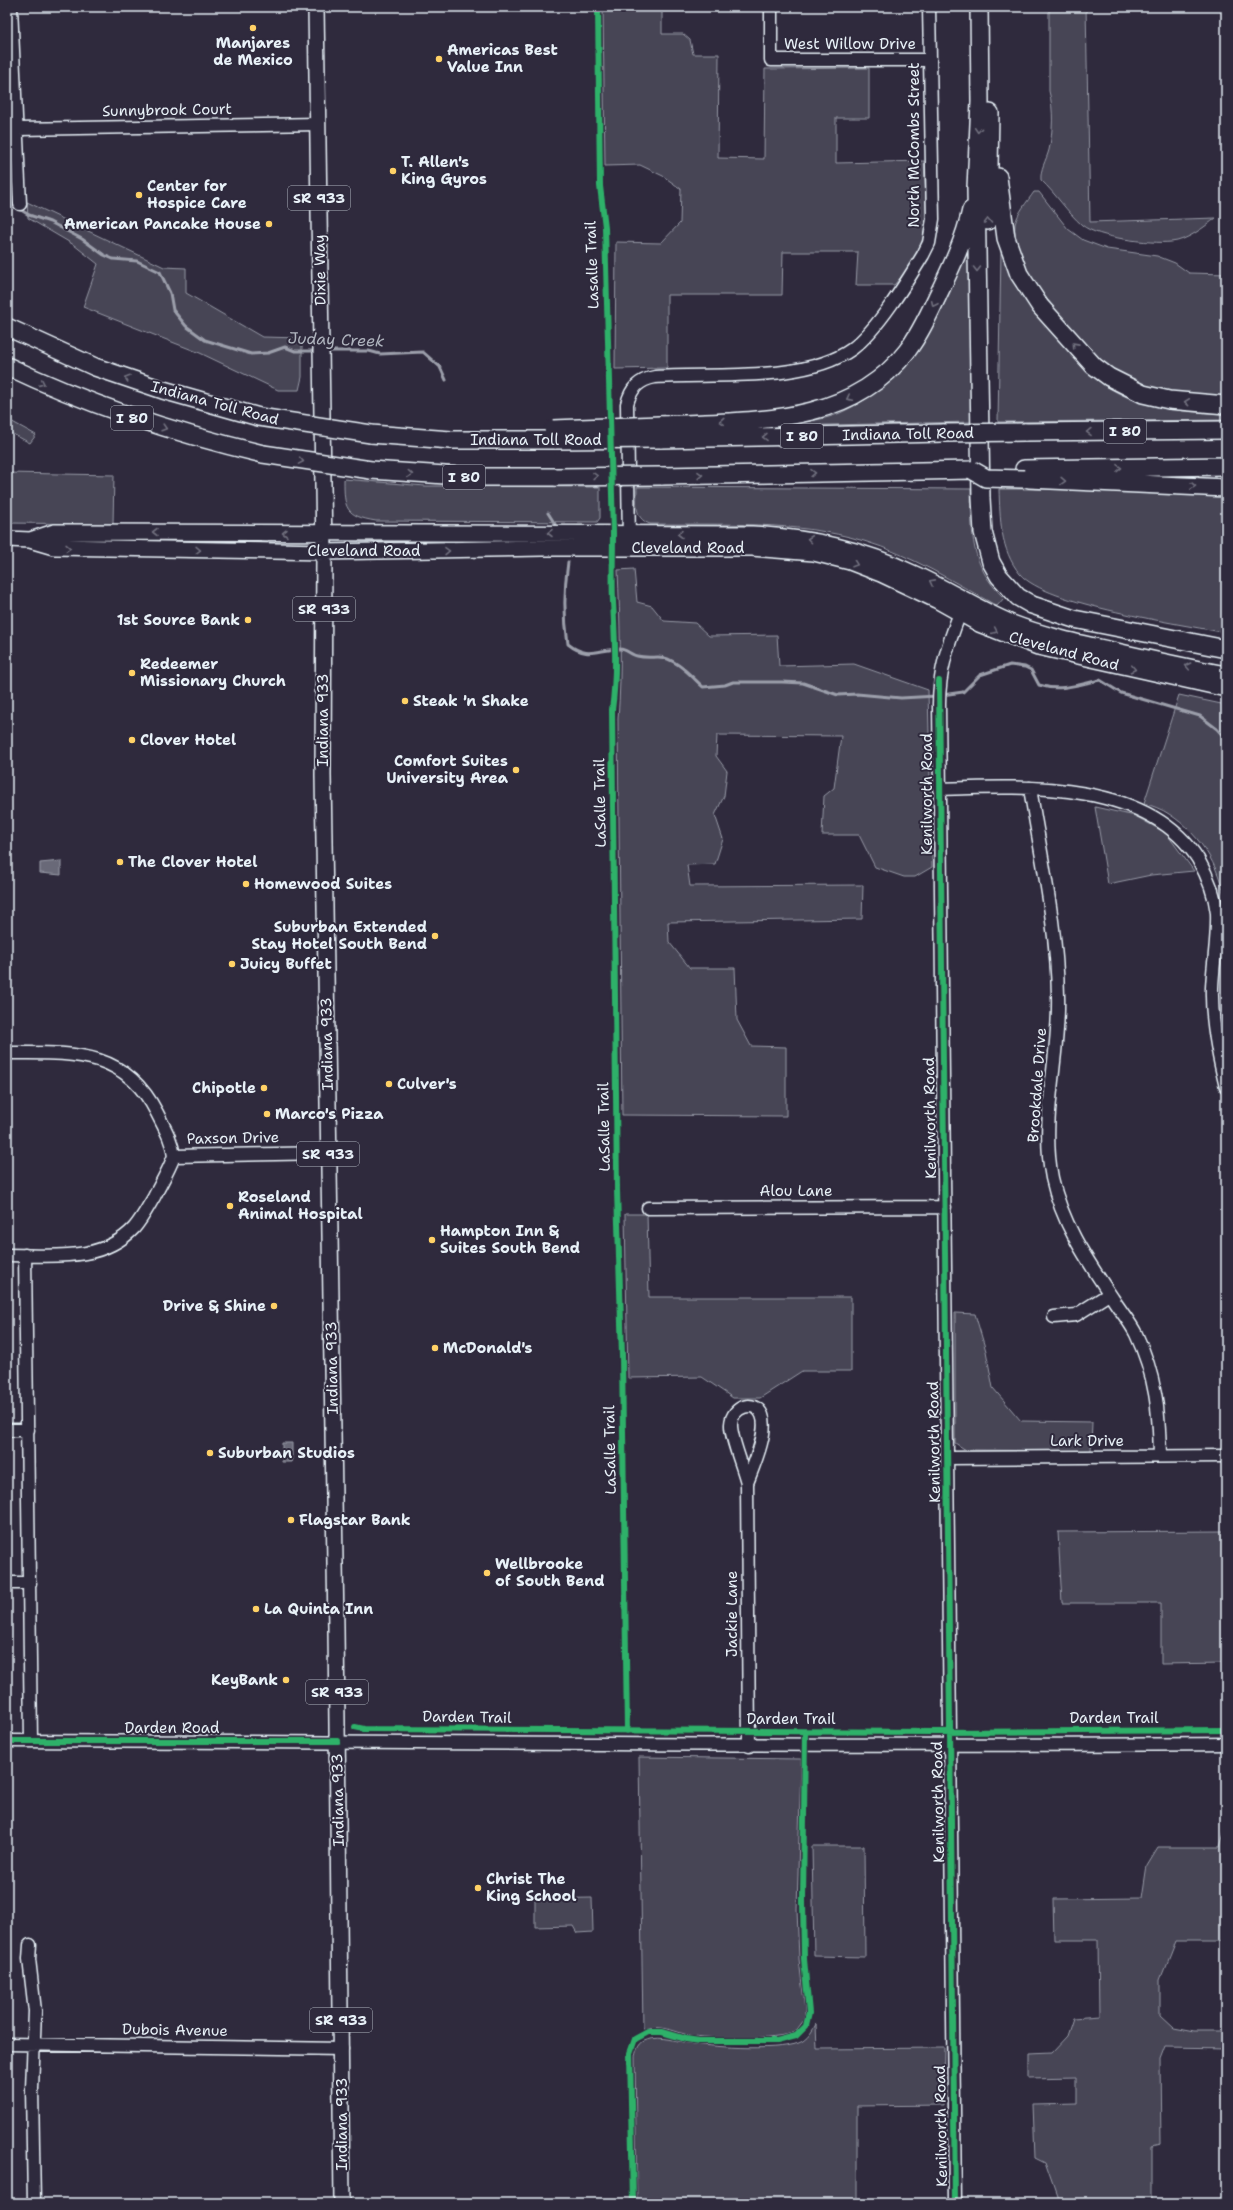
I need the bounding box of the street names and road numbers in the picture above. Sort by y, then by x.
street label: West Willow Drive [784,34,916,54]
street label: North McCombs Street [904,62,924,228]
street label: Sunnybrook Court [102,99,232,121]
road number: SR 933 [288,186,350,210]
street label: Lasalle Trail [580,220,604,309]
street label: Dixie Way [309,234,331,306]
street label: Indiana Toll Road [149,376,282,430]
road number: I 80 [111,406,153,430]
road number: I 80 [1104,419,1146,443]
street label: Indiana Toll Road [842,423,974,445]
road number: I 80 [781,424,823,448]
street label: Indiana Toll Road [470,430,602,450]
road number: I 80 [443,465,485,489]
street label: Cleveland Road [631,538,745,558]
street label: Cleveland Road [307,541,421,561]
road number: SR 933 [293,597,355,621]
street label: Cleveland Road [1007,627,1122,675]
street label: Indiana 933 [313,673,333,767]
street label: Kenilworth Road [917,733,937,855]
street label: LaSalle Trail [589,758,611,848]
street label: Indiana 933 [316,997,338,1091]
street label: Brookdale Drive [1023,1027,1051,1143]
street label: Kenilworth Road [919,1056,941,1179]
street label: LaSalle Trail [593,1082,615,1172]
street label: Paxson Drive [187,1127,279,1149]
road number: SR 933 [297,1142,359,1166]
street label: Alou Lane [760,1181,833,1201]
street label: Indiana 933 [321,1321,343,1415]
street label: Kenilworth Road [923,1380,945,1503]
street label: LaSalle Trail [599,1405,621,1495]
street label: Lark Drive [1050,1431,1124,1451]
street label: Jackie Lane [722,1571,742,1657]
road number: SR 933 [306,1680,368,1704]
street label: Darden Trail [422,1706,512,1728]
street label: Darden Trail [1069,1708,1159,1728]
street label: Darden Trail [746,1709,836,1729]
street label: Darden Road [125,1718,220,1738]
street label: Kenilworth Road [927,1740,949,1863]
street label: Indiana 933 [327,1753,349,1847]
road number: SR 933 [310,2008,372,2032]
street label: Dubois Avenue [122,2019,228,2041]
street label: Kenilworth Road [930,2064,952,2187]
street label: Indiana 933 [332,2077,352,2171]

